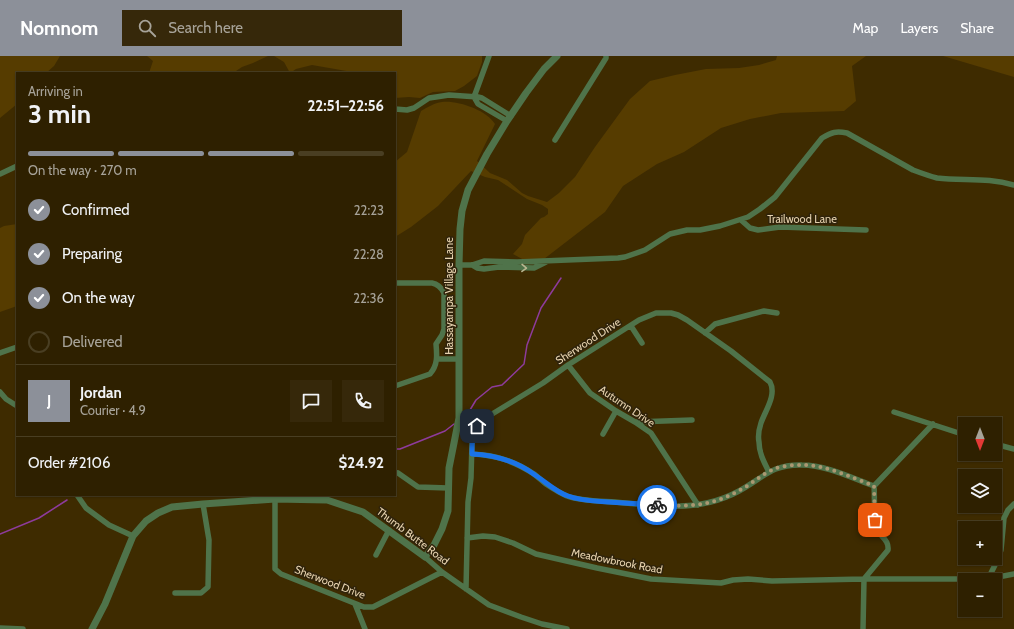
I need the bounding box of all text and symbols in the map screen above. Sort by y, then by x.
search box [122,10,402,46]
text: Nomnom [20,17,98,40]
icon: search [136,17,158,39]
text: Search here [168,19,243,37]
text: Map [853,19,878,37]
text: Layers [900,19,938,37]
text: Share [960,19,994,37]
text: Arriving in [28,83,83,99]
text: 22:51–22:56 [307,97,384,115]
text: 3 min [28,98,91,130]
text: On the way · 270 m [28,162,137,178]
icon: check [28,199,50,221]
text: Confirmed [62,201,130,219]
text: 22:23 [354,202,384,218]
street label: Trailwood Lane [767,212,837,226]
street label: Hassayampa Village Lane [442,237,456,355]
icon: check [28,243,50,265]
text: Preparing [62,245,122,263]
text: 22:28 [353,246,384,262]
one-way arrow [521,264,527,272]
icon: check [28,287,50,309]
text: On the way [62,289,135,307]
text: 22:36 [353,290,384,306]
street label: Sherwood Drive [553,315,623,367]
text: Delivered [62,333,123,351]
button: chat [290,380,332,422]
button: phone [342,380,384,422]
street label: Autumn Drive [596,382,658,430]
text: Jordan [80,384,122,402]
text: J [47,392,51,410]
text: Courier · 4.9 [80,402,146,418]
pin [460,409,494,443]
icon: home [466,415,488,437]
north arrow [958,417,1002,461]
map controls [958,417,1002,617]
text: Order #2106 [28,454,110,472]
text: $24.92 [339,454,384,472]
button: layers [958,469,1002,513]
courier [637,485,677,525]
icon: bike [646,494,668,516]
pin [858,503,892,537]
street label: Thumb Butte Road [374,504,452,568]
icon: bag [864,509,886,531]
button: + [958,521,1002,565]
street label: Meadowbrook Road [570,545,664,577]
street label: Sherwood Drive [293,562,368,602]
button: − [958,573,1002,617]

